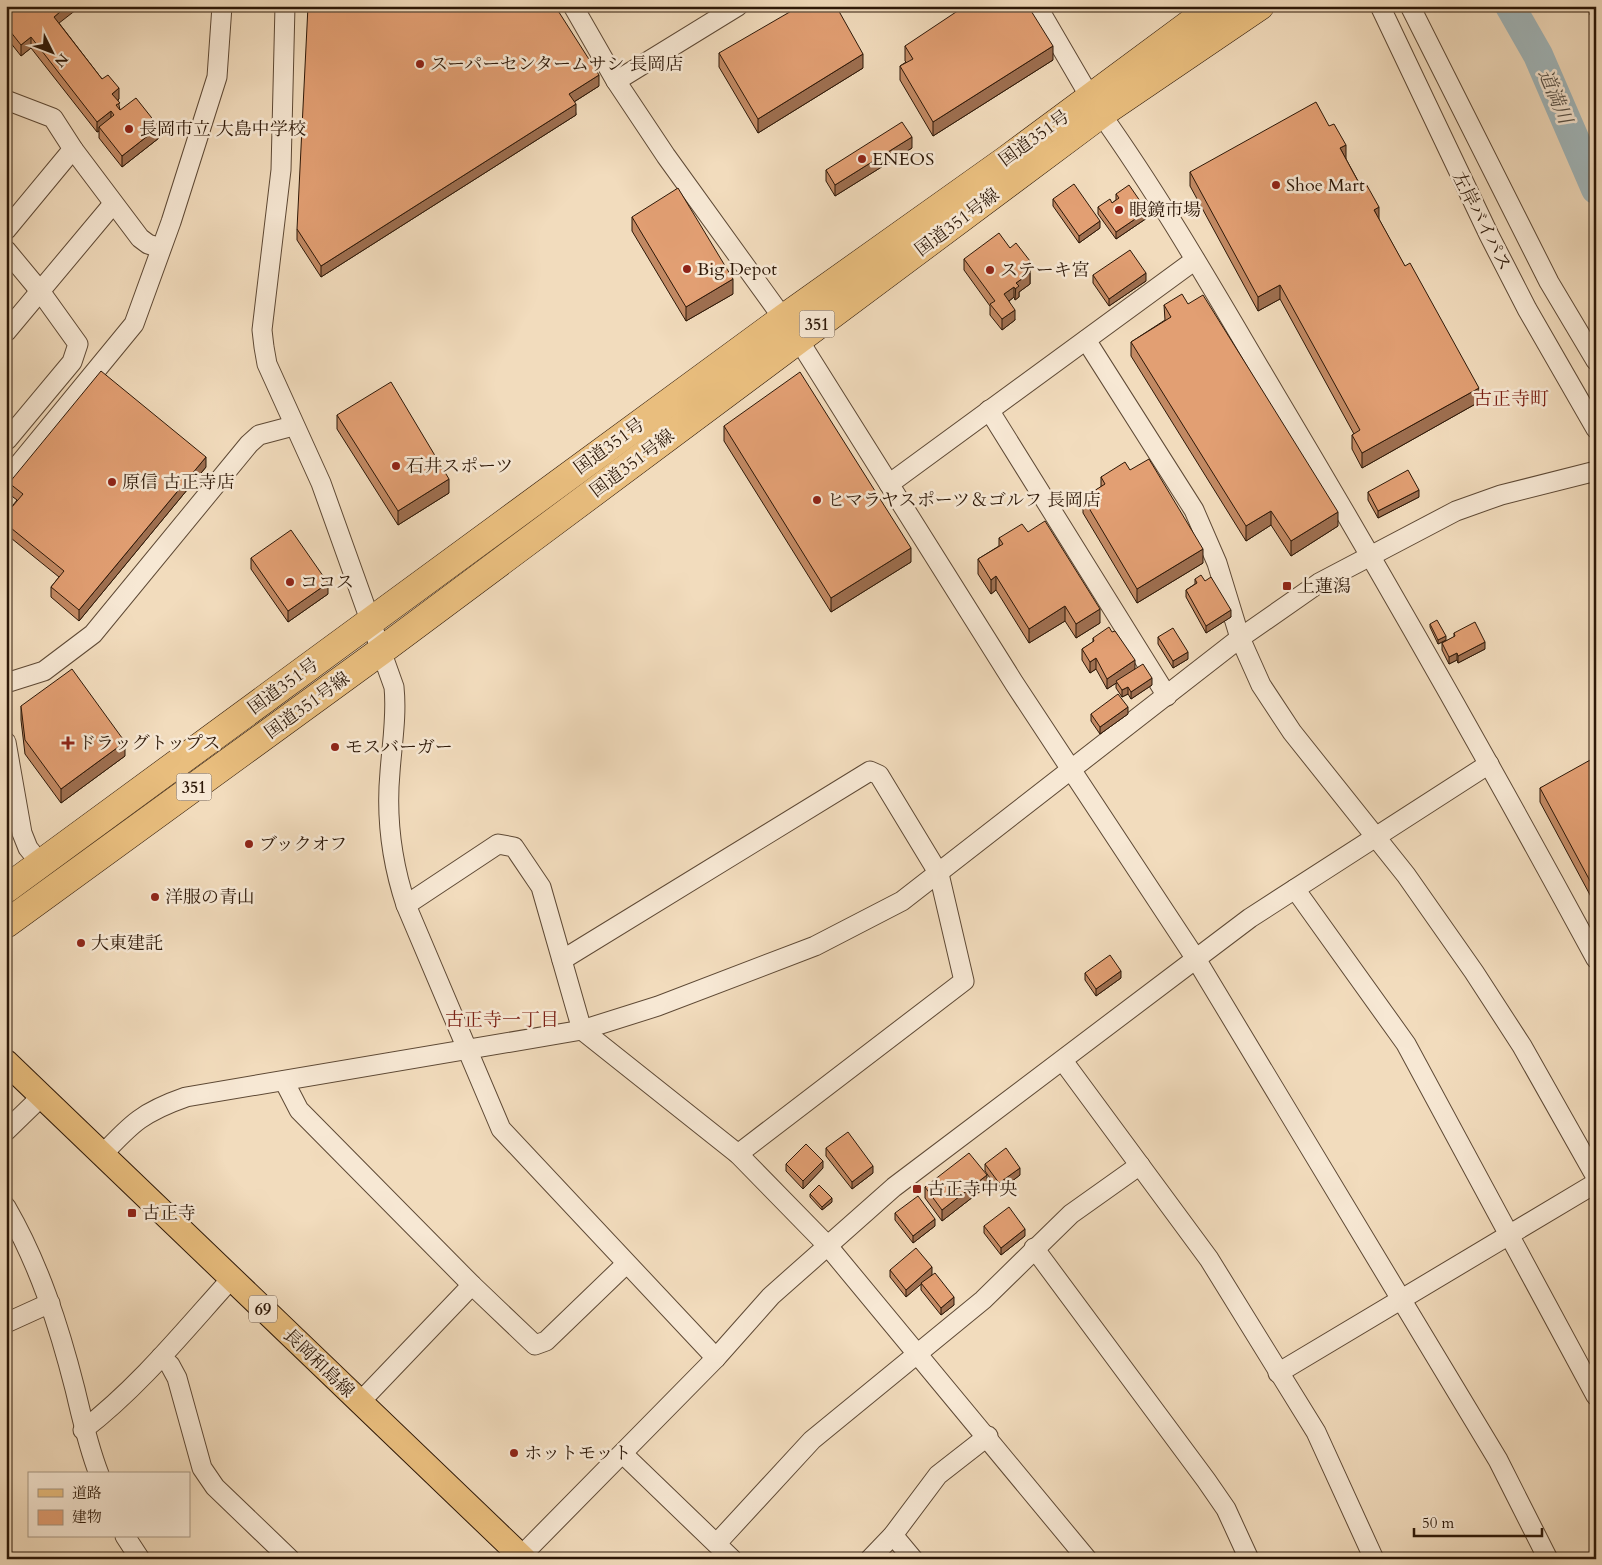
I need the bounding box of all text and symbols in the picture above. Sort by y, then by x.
north arrow [28,28,78,78]
text: N [50,49,72,71]
place label: スーパーセンタームサシ 長岡店 [430,52,683,77]
marker: スーパーセンタームサシ 長岡店 [414,58,426,70]
water label: 道満川 [1532,65,1579,130]
street label: 国道351号 [994,104,1075,173]
place label: 長岡市立 大島中学校 [139,117,306,142]
marker: 長岡市立 大島中学校 [123,123,135,135]
place label: ENEOS [872,147,934,172]
marker: ENEOS [856,153,868,165]
street label: 左岸バイパス [1446,168,1517,275]
place label: Shoe Mart [1286,173,1365,198]
marker: Shoe Mart [1270,179,1282,191]
street label: 国道351号線 [910,182,1005,262]
place label: 眼鏡市場 [1129,198,1201,223]
marker: 眼鏡市場 [1113,204,1125,216]
place label: Big Depot [697,257,777,282]
place label: ステーキ宮 [1000,258,1090,283]
marker: Big Depot [681,263,693,275]
marker: ステーキ宮 [984,264,996,276]
road number: 351 [800,310,834,338]
district label: 古正寺町 [1473,386,1549,412]
street label: 国道351号 [569,412,650,481]
street label: 国道351号線 [585,423,680,503]
place label: 石井スポーツ [406,454,513,479]
marker: 石井スポーツ [390,460,402,472]
place label: 原信 古正寺店 [122,470,235,495]
marker: 原信 古正寺店 [106,476,118,488]
place label: ヒマラヤスポーツ＆ゴルフ 長岡店 [827,488,1101,513]
marker: ヒマラヤスポーツ＆ゴルフ 長岡店 [811,494,823,506]
place label: ココス [300,570,354,595]
place label: 上蓮潟 [1297,574,1351,599]
marker: ココス [284,576,296,588]
marker: 上蓮潟 [1281,580,1293,592]
street label: 国道351号 [243,652,324,721]
street label: 国道351号線 [260,666,355,745]
place label: ドラッグトップス [78,731,220,756]
place label: モスバーガー [345,735,453,760]
marker: ドラッグトップス [62,737,74,749]
marker: モスバーガー [329,741,341,753]
road number: 351 [176,774,212,800]
place label: ブックオフ [259,832,347,857]
marker: ブックオフ [243,838,255,850]
place label: 洋服の青山 [165,885,255,910]
marker: 洋服の青山 [149,891,161,903]
place label: 大東建託 [91,931,163,956]
marker: 大東建託 [75,937,87,949]
district label: 古正寺一丁目 [445,1007,559,1033]
place label: 古正寺中央 [927,1177,1017,1202]
marker: 古正寺中央 [911,1183,923,1195]
place label: 古正寺 [142,1201,196,1226]
marker: 古正寺 [126,1207,138,1219]
road number: 69 [249,1296,277,1322]
street label: 長岡和島線 [278,1323,360,1404]
place label: ホットモット [524,1441,631,1466]
marker: ホットモット [508,1447,520,1459]
legend [28,1472,190,1538]
text: 道路 [72,1483,102,1503]
scale bar [1414,1505,1542,1537]
text: 建物 [72,1507,102,1527]
text: 50 m [1422,1513,1454,1533]

